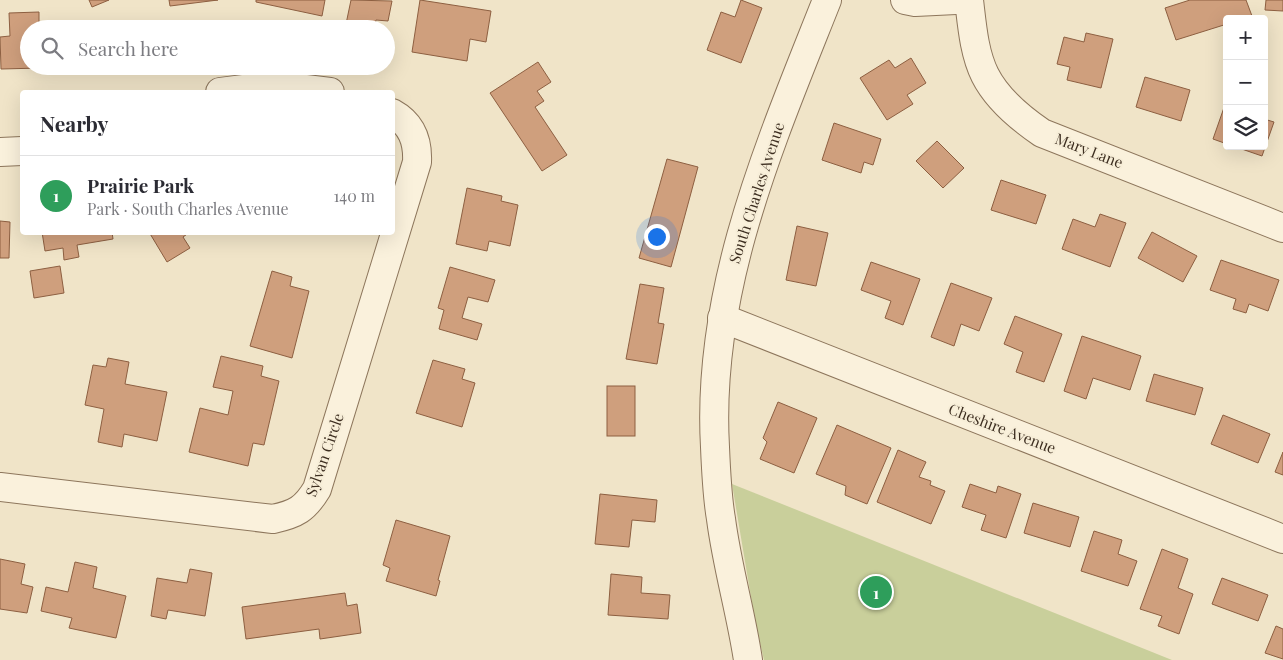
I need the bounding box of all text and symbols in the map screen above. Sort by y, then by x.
map controls [1223,15,1268,150]
button: + [1223,15,1268,60]
search box [20,20,395,75]
icon: search [38,34,66,62]
text: Search here [78,35,178,61]
button: − [1223,60,1268,105]
button: layers [1223,105,1268,150]
text: Nearby [40,109,109,137]
street label: South Charles Avenue [724,120,788,266]
street label: Mary Lane [1053,128,1126,172]
text: Prairie Park [87,172,194,198]
text: 1 [53,185,59,206]
text: 140 m [333,185,375,206]
text: Park · South Charles Avenue [87,198,289,219]
your location [644,224,670,250]
street label: Cheshire Avenue [946,398,1059,458]
street label: Sylvan Circle [300,410,348,499]
pin: 1 [860,573,892,611]

